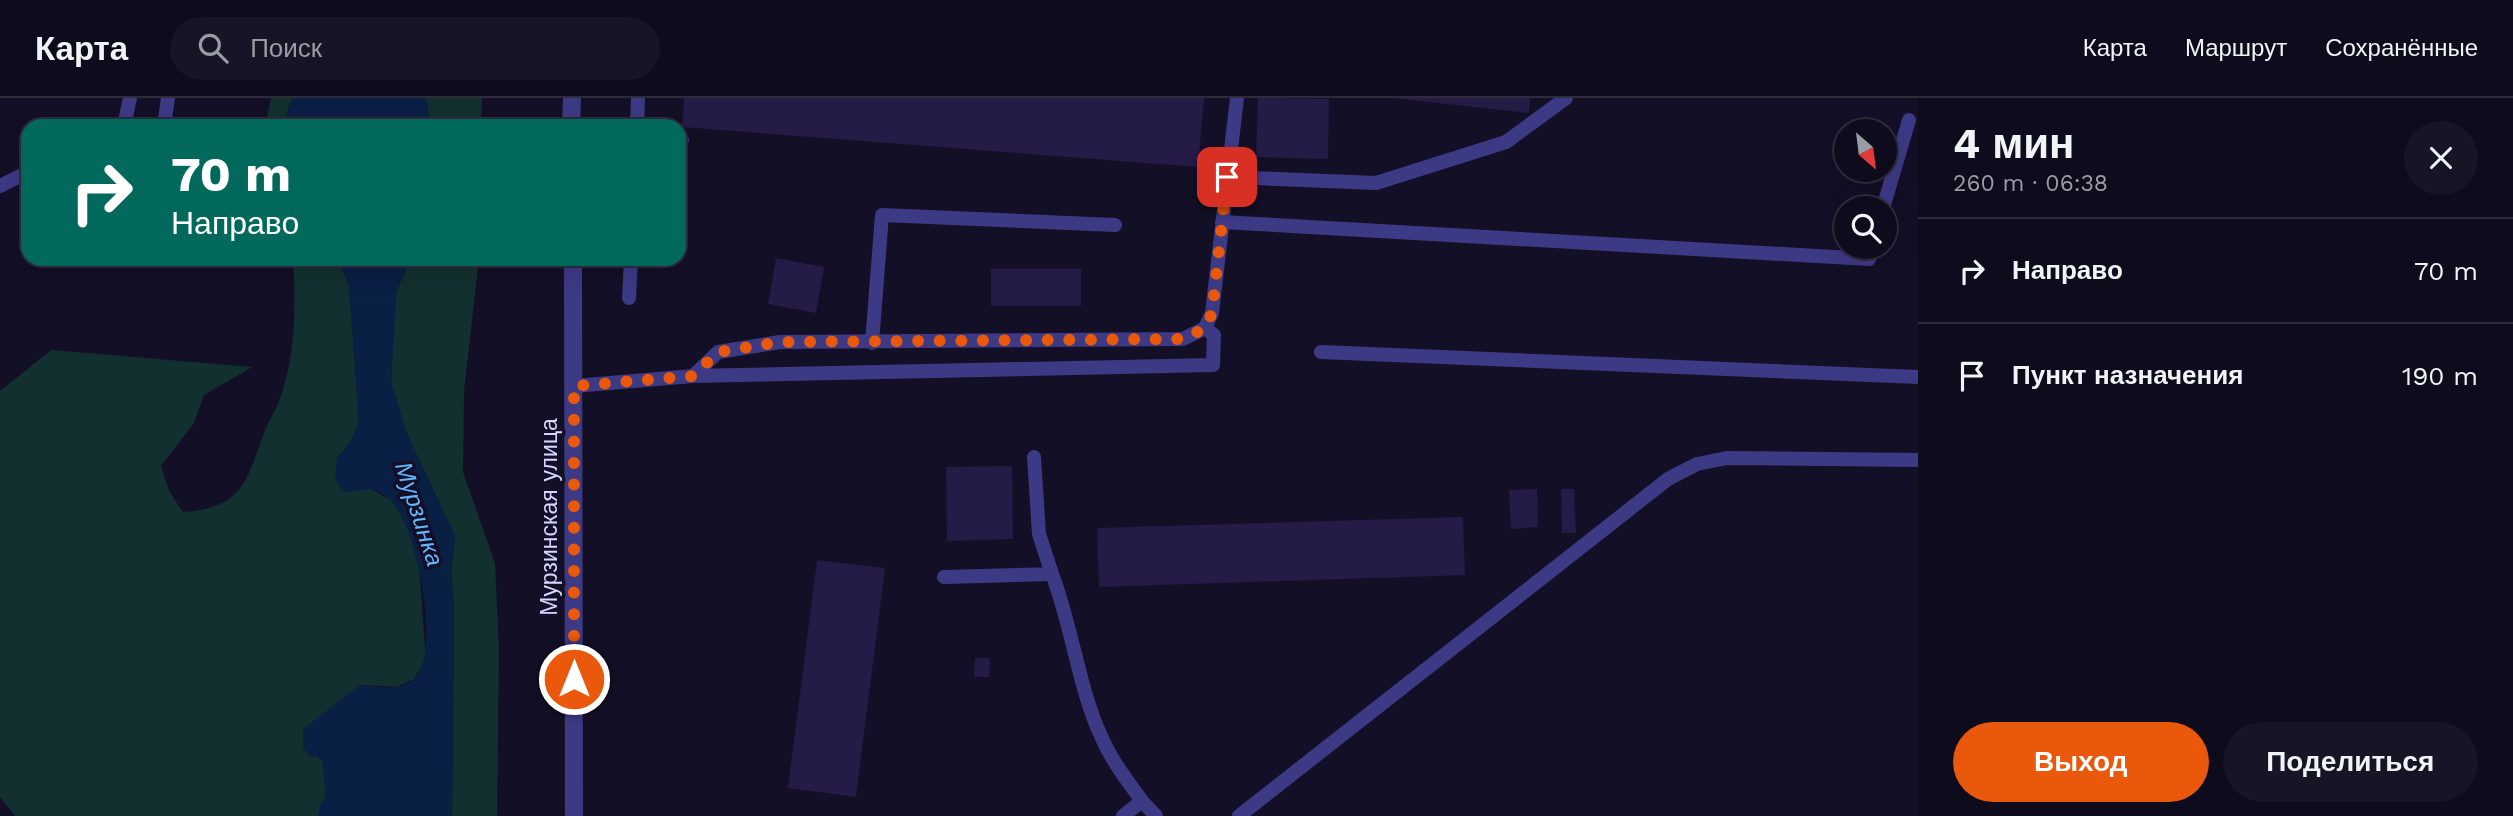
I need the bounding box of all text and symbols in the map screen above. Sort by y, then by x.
search box [170,17,660,80]
text: Карта [35,29,128,68]
icon: search [194,29,232,67]
text: Поиск [250,33,322,63]
text: Карта [2083,34,2147,62]
text: Маршрут [2185,34,2287,62]
text: Сохранённые [2325,34,2478,62]
north arrow [1834,119,1897,182]
map controls [1834,119,1897,259]
text: 4 мин [1953,119,2074,168]
button: close [2404,121,2478,195]
text: 70 m [171,145,291,203]
icon: right [56,147,147,238]
pin [1197,147,1257,207]
icon: arrive [1208,158,1246,196]
text: 260 m · 06:38 [1953,170,2108,197]
button: search [1834,196,1897,259]
text: Направо [171,204,299,242]
icon: right [1953,252,1991,290]
text: Направо [2012,255,2123,285]
text: 70 m [2414,256,2478,286]
icon: arrive [1953,357,1991,395]
text: Пункт назначения [2012,360,2243,390]
text: 190 m [2402,361,2478,391]
street label: Мурзинская улица [536,418,563,616]
water label: Мурзинка [389,458,449,570]
position arrow [537,642,611,716]
button: Выход [1953,722,2209,802]
button: Поделиться [2223,722,2478,802]

